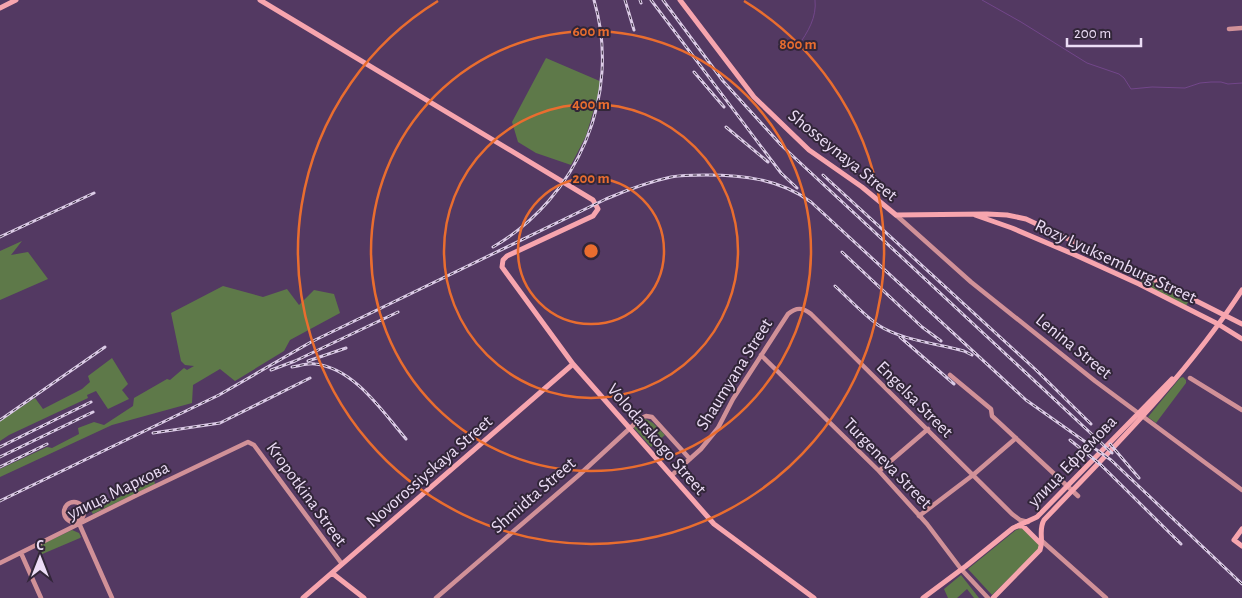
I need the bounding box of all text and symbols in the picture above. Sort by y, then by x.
scale bar [1067,15,1141,47]
text: 600 m [572,24,610,39]
text: 200 m [1074,26,1111,41]
text: 800 m [779,37,817,52]
text: 400 m [572,97,610,112]
street label: Shosseynaya Street [785,107,900,205]
text: 200 m [572,171,610,186]
street label: Rozy Lyuksemburg Street [1032,217,1199,307]
centre of rings [582,242,600,260]
street label: Lenina Street [1032,311,1115,383]
street label: Shaumyana Street [693,315,776,433]
street label: Engelsa Street [873,358,956,441]
street label: Volodarskogo Street [603,380,709,499]
street label: Novorossiyskaya Street [363,412,496,531]
street label: улица Ефремова [1024,413,1121,512]
street label: Turgeneva Street [840,415,935,513]
street label: Kropotkina Street [263,439,350,550]
street label: Shmidta Street [488,454,579,537]
street label: улица Маркова [64,459,172,524]
north arrow [15,533,65,583]
text: С [36,539,44,553]

